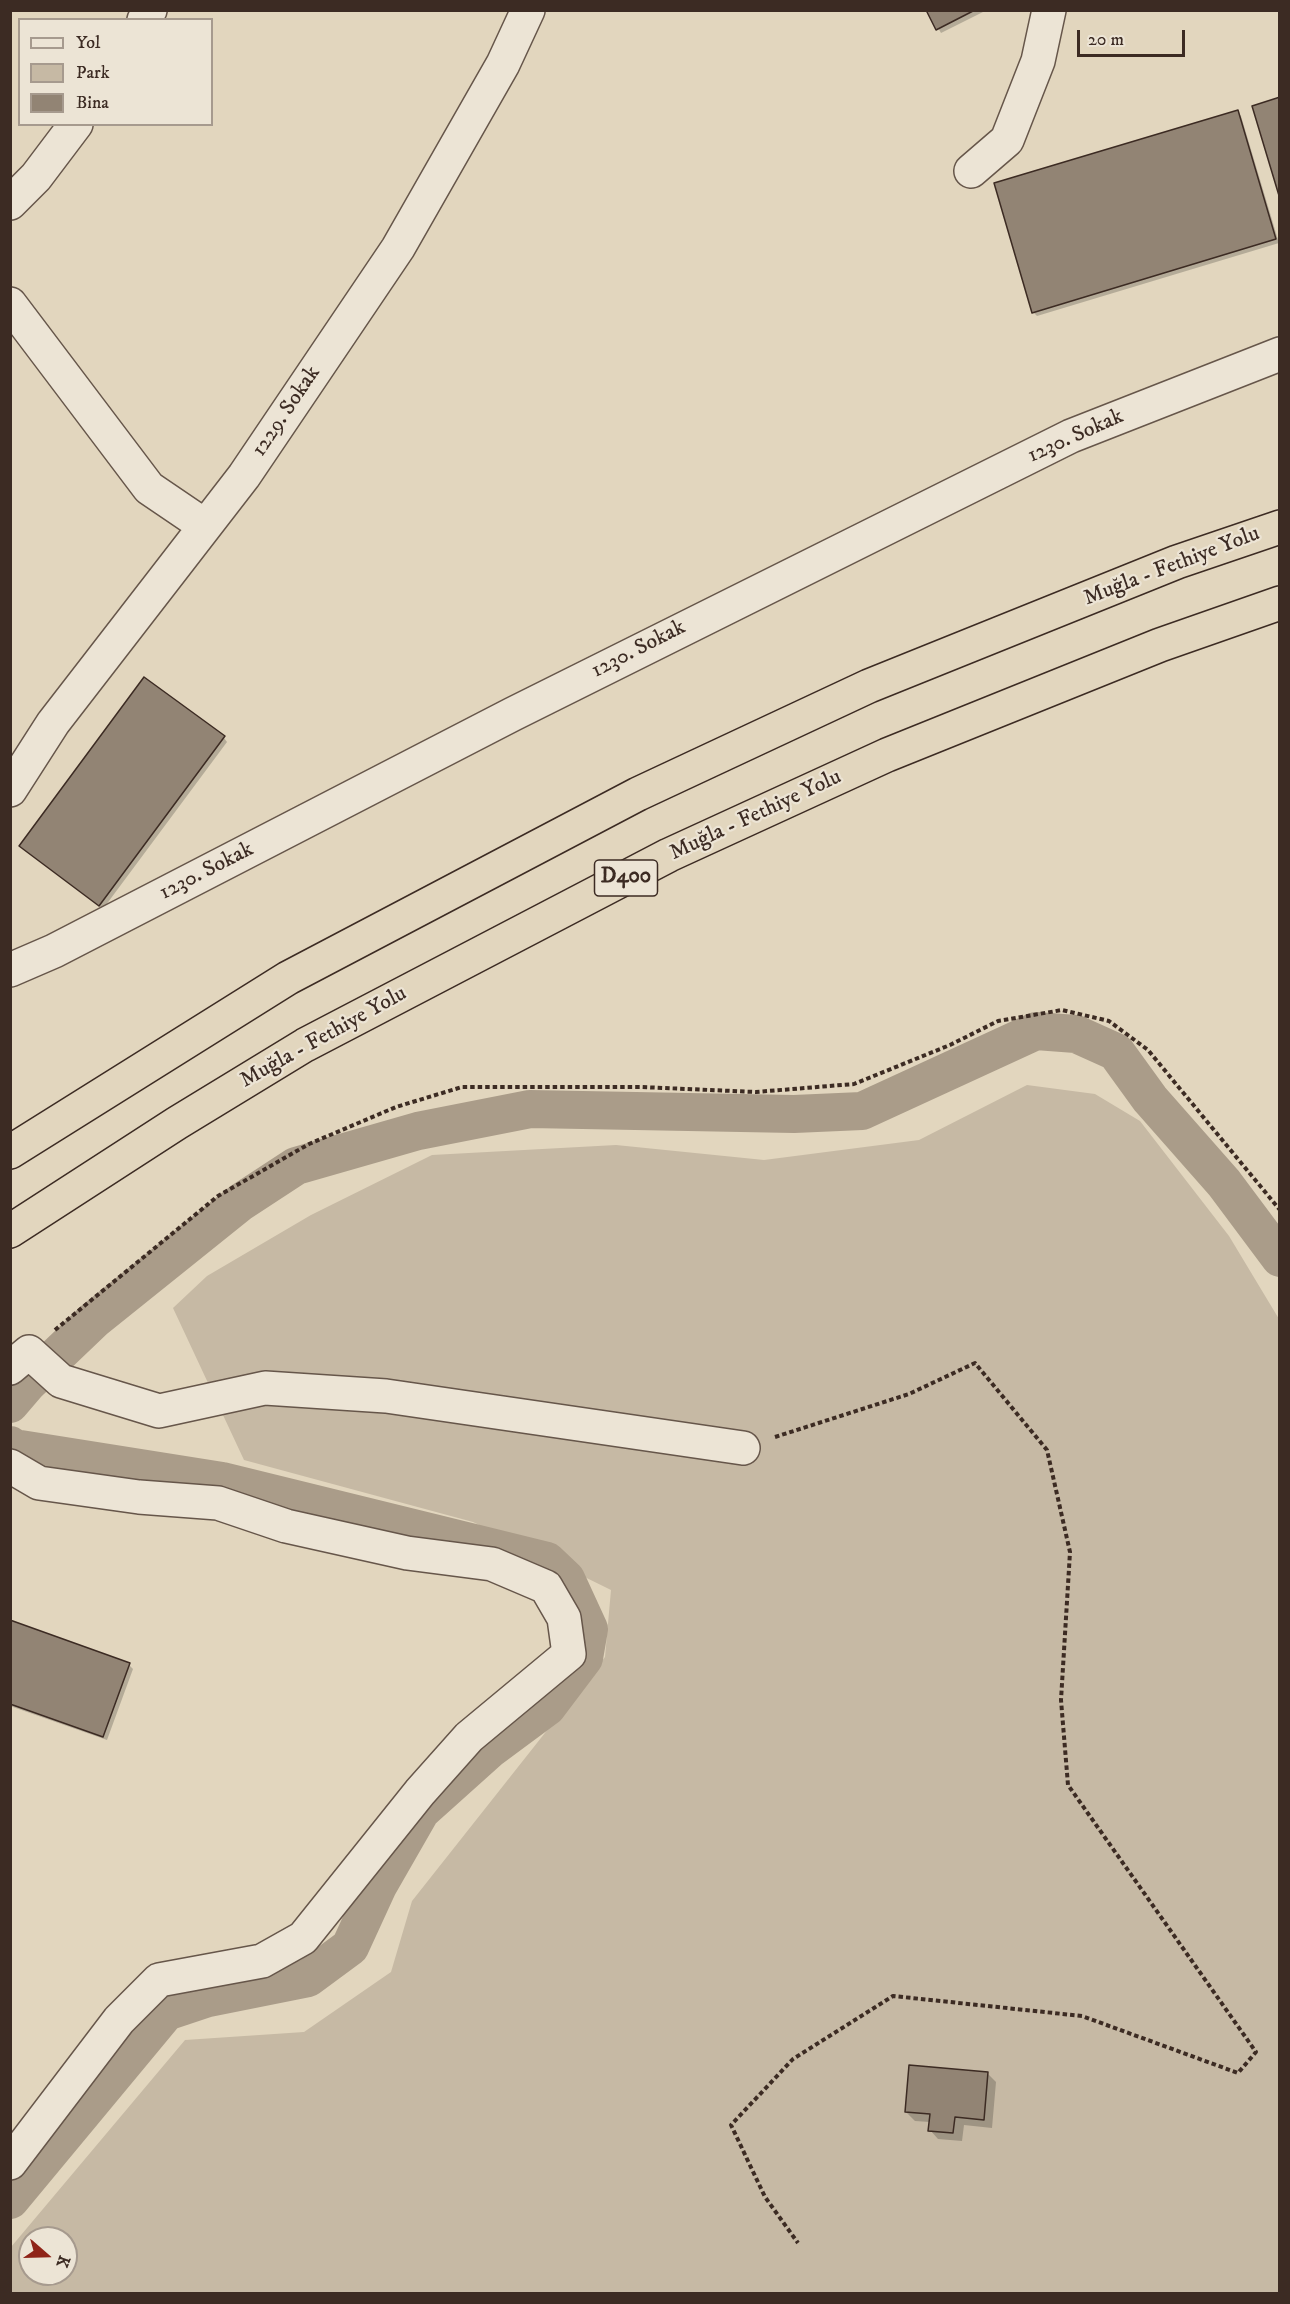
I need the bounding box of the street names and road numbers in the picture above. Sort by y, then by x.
street label: 1229. Sokak [247,362,327,462]
street label: 1230. Sokak [1024,404,1128,470]
street label: Muğla - Fethiye Yolu [1080,521,1264,613]
street label: 1230. Sokak [587,615,691,685]
street label: Muğla - Fethiye Yolu [666,765,846,867]
street label: 1230. Sokak [155,837,259,907]
road number: D400 [594,860,658,896]
street label: Muğla - Fethiye Yolu [236,981,412,1095]

